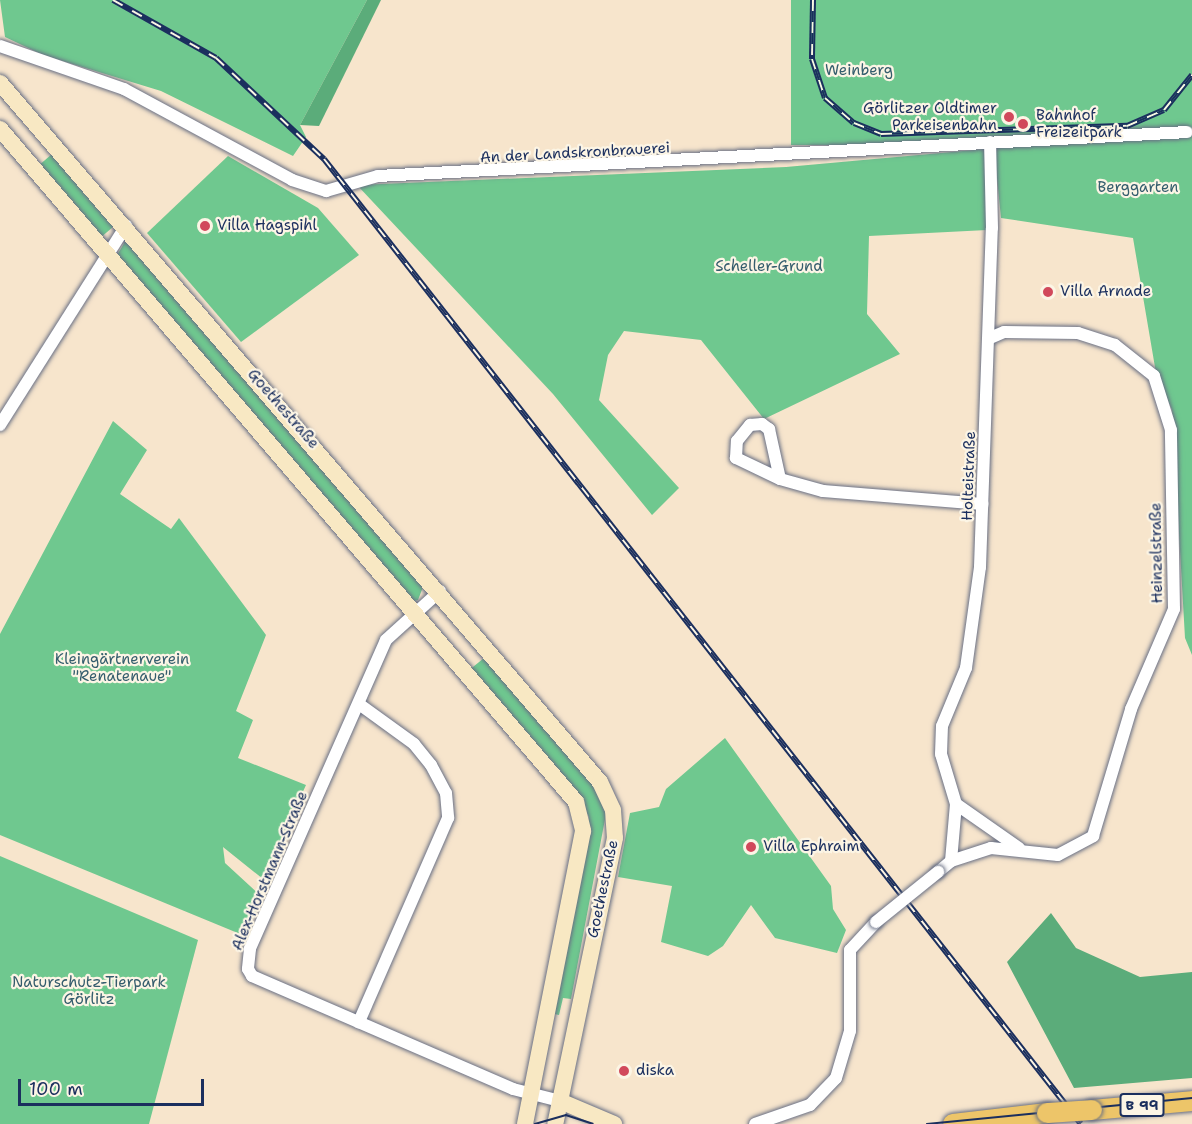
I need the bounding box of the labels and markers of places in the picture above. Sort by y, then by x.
place label: Görlitzer Oldtimer Parkeisenbahn [863,99,997,134]
place label: Bahnhof Freizeitpark [1036,106,1122,141]
marker: Görlitzer Oldtimer Parkeisenbahn [1002,110,1016,124]
marker: Bahnhof Freizeitpark [1014,115,1032,133]
place label: Villa Hagspihl [217,217,317,235]
marker: Villa Hagspihl [198,219,212,233]
place label: Villa Arnade [1060,283,1151,301]
marker: Villa Arnade [1041,285,1055,299]
place label: Villa Ephraim [763,838,859,856]
marker: Villa Ephraim [744,840,758,854]
place label: diska [636,1062,674,1080]
marker: diska [617,1064,631,1078]

